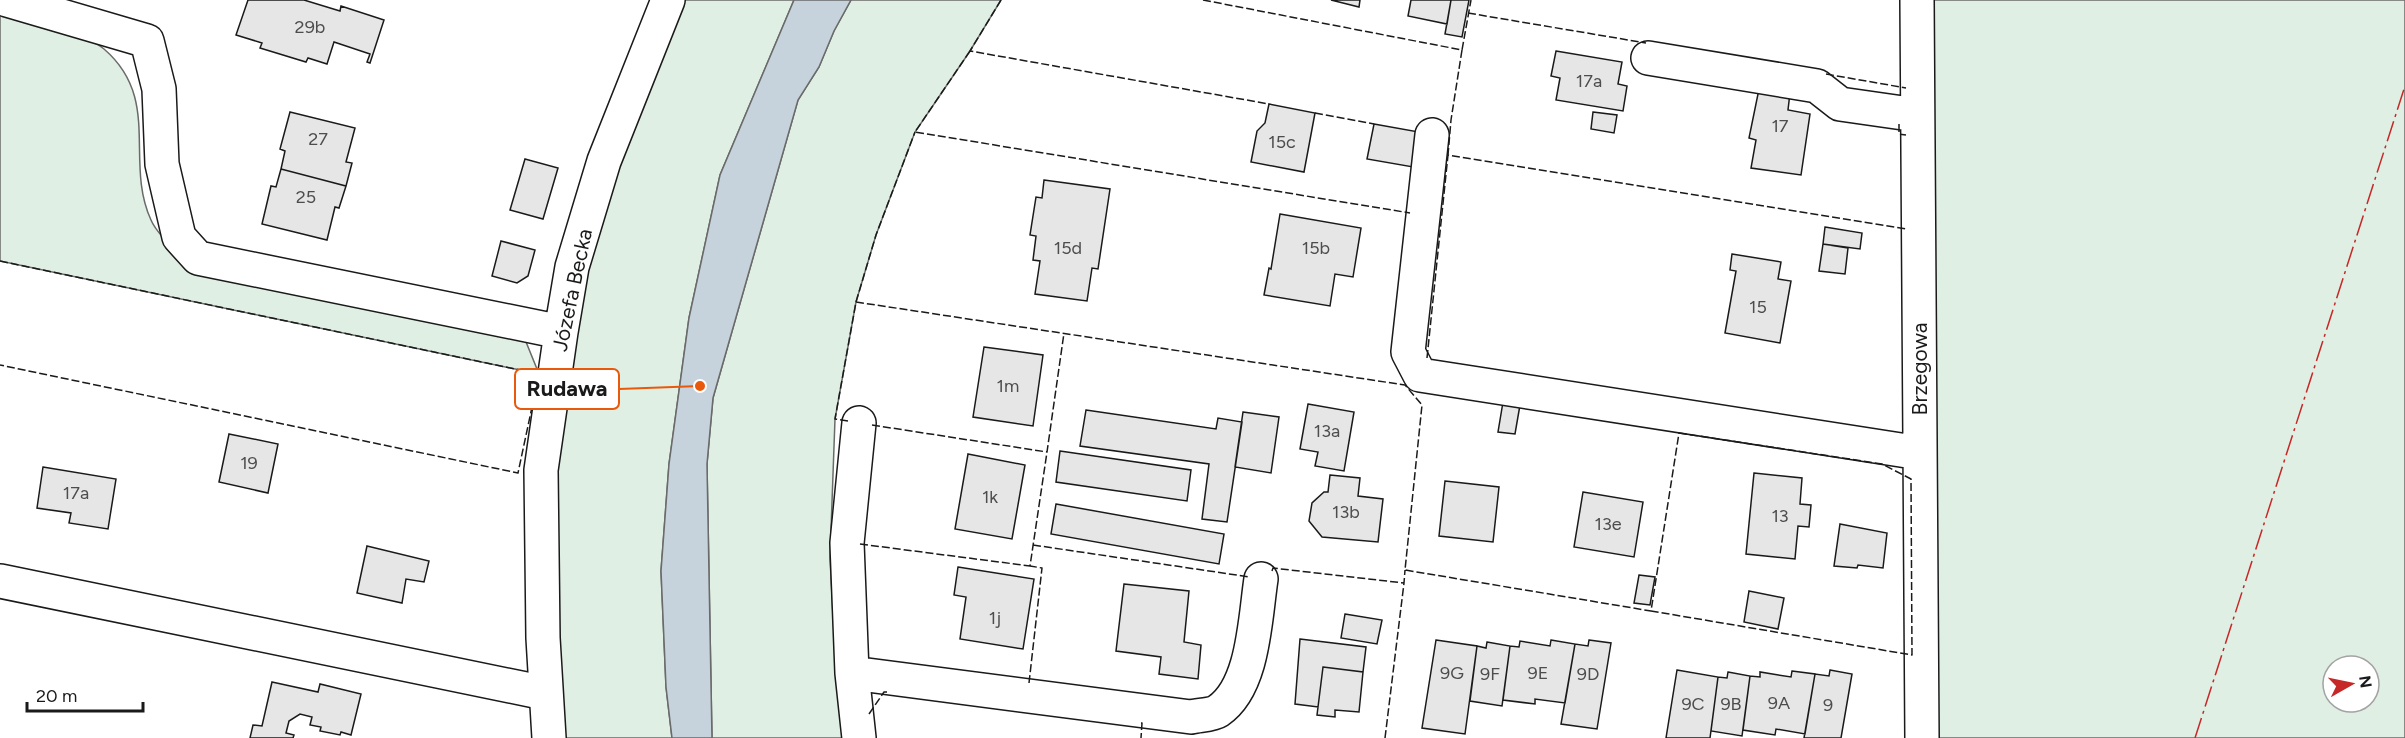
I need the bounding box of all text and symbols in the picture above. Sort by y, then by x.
house number: 29b [295,16,325,38]
house number: 17a [1576,70,1602,92]
house number: 17 [1771,115,1789,137]
house number: 27 [308,128,328,150]
house number: 15c [1268,131,1296,153]
house number: 25 [296,186,316,208]
street label: Józefa Becka [547,226,597,354]
house number: 15d [1054,237,1082,259]
house number: 15b [1302,237,1330,259]
house number: 15 [1749,296,1767,318]
street label: Brzegowa [1907,323,1932,415]
callout: Rudawa [515,369,619,409]
text: Rudawa [527,375,607,402]
house number: 1m [997,375,1019,397]
house number: 13a [1314,420,1340,442]
house number: 19 [240,452,258,474]
house number: 17a [63,482,89,504]
house number: 1k [982,486,998,508]
house number: 13b [1332,501,1360,523]
house number: 13 [1771,505,1789,527]
house number: 13e [1594,513,1622,535]
house number: 1j [989,607,1001,629]
north arrow [2321,654,2381,714]
house number: 9G [1440,662,1464,684]
house number: 9E [1528,662,1548,684]
house number: 9F [1480,663,1500,685]
house number: 9D [1577,663,1599,685]
text: N [2355,674,2376,689]
scale bar [27,675,142,713]
text: 20 m [36,685,77,707]
house number: 9A [1768,692,1790,714]
house number: 9C [1681,693,1705,715]
house number: 9B [1720,693,1742,715]
house number: 9 [1823,694,1833,716]

